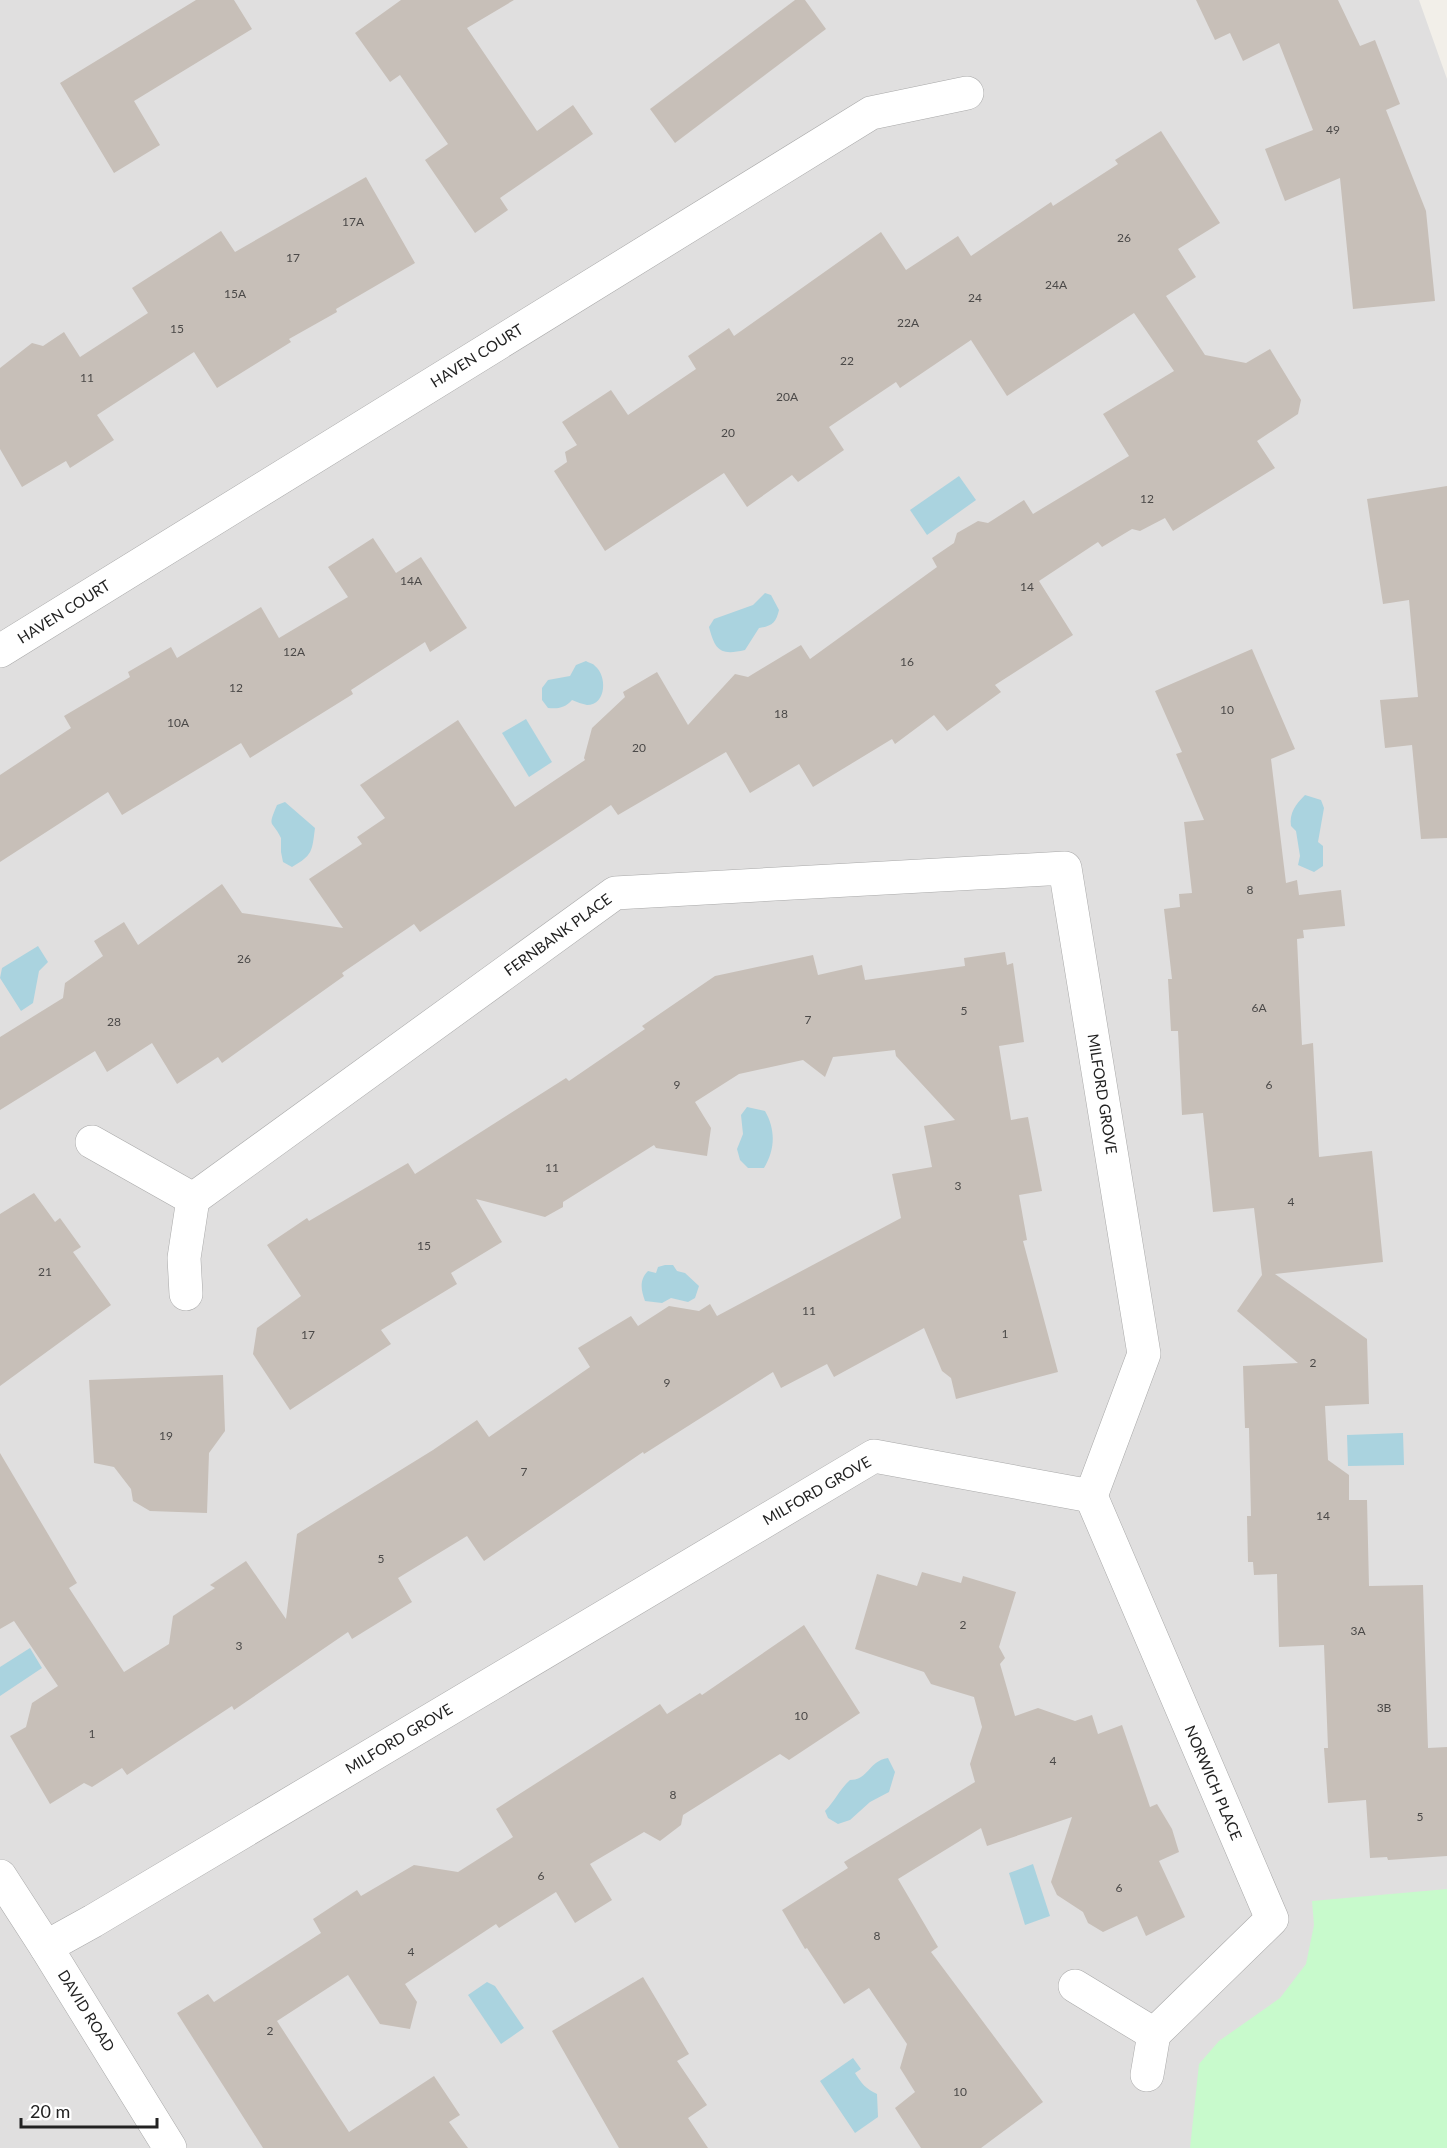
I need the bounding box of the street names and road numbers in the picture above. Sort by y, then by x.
street label: HAVEN COURT [427,319,526,391]
street label: HAVEN COURT [14,575,113,647]
street label: FERNBANK PLACE [500,889,615,979]
street label: MILFORD GROVE [1085,1032,1121,1155]
street label: MILFORD GROVE [759,1452,874,1528]
street label: MILFORD GROVE [342,1699,455,1777]
street label: NORWICH PLACE [1182,1722,1246,1843]
street label: DAVID ROAD [55,1966,119,2055]

